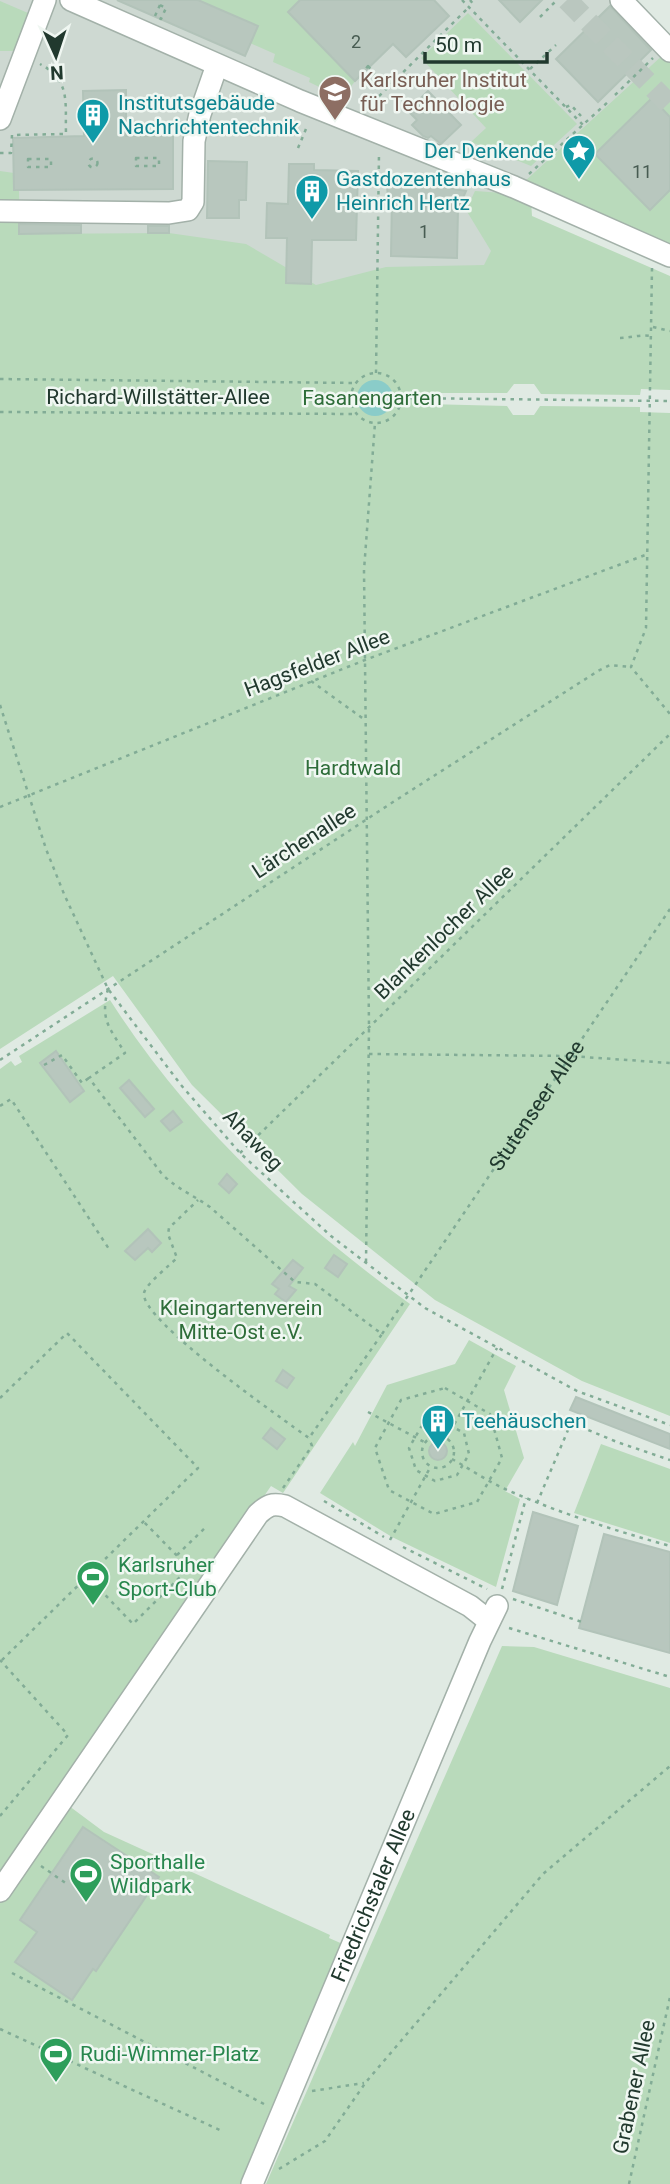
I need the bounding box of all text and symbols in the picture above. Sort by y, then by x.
north arrow [21,21,91,91]
scale bar [425,21,548,65]
house number: 2 [351,31,361,52]
text: 50 m [435,33,482,57]
text: N [50,61,64,84]
place label: Karlsruher Institut für Technologie [360,68,527,116]
school or university icon: Karlsruher Institut für Technologie [316,73,354,122]
place label: Institutsgebäude Nachrichtentechnik [118,91,300,139]
building icon: Institutsgebäude Nachrichtentechnik [74,96,112,145]
place icon: Der Denkende [560,132,598,181]
place label: Der Denkende [424,139,554,163]
house number: 11 [632,161,652,182]
place label: Gastdozentenhaus Heinrich Hertz [336,167,511,215]
building icon: Gastdozentenhaus Heinrich Hertz [293,172,331,221]
house number: 1 [419,221,429,242]
street label: Richard-Willstätter-Allee [46,385,270,409]
park label: Fasanengarten [302,386,442,410]
street label: Hagsfelder Allee [241,624,393,702]
park label: Hardtwald [305,756,401,780]
street label: Lärchenallee [248,799,360,883]
street label: Blankenlocher Allee [370,860,518,1004]
street label: Stutenseer Allee [484,1036,589,1175]
street label: Ahaweg [218,1105,288,1175]
park label: Kleingartenverein Mitte-Ost e.V. [160,1296,322,1344]
building icon: Teehäuschen [419,1402,457,1451]
place label: Teehäuschen [462,1409,586,1433]
place label: Karlsruher Sport-Club [118,1553,217,1601]
sports icon: Karlsruher Sport-Club [74,1558,112,1607]
street label: Friedrichstaler Allee [326,1805,420,1985]
place label: Sporthalle Wildpark [110,1850,205,1898]
sports icon: Sporthalle Wildpark [67,1855,105,1904]
street label: Grabener Allee [608,2018,660,2156]
sports icon: Rudi-Wimmer-Platz [37,2035,75,2084]
place label: Rudi-Wimmer-Platz [80,2042,259,2066]

